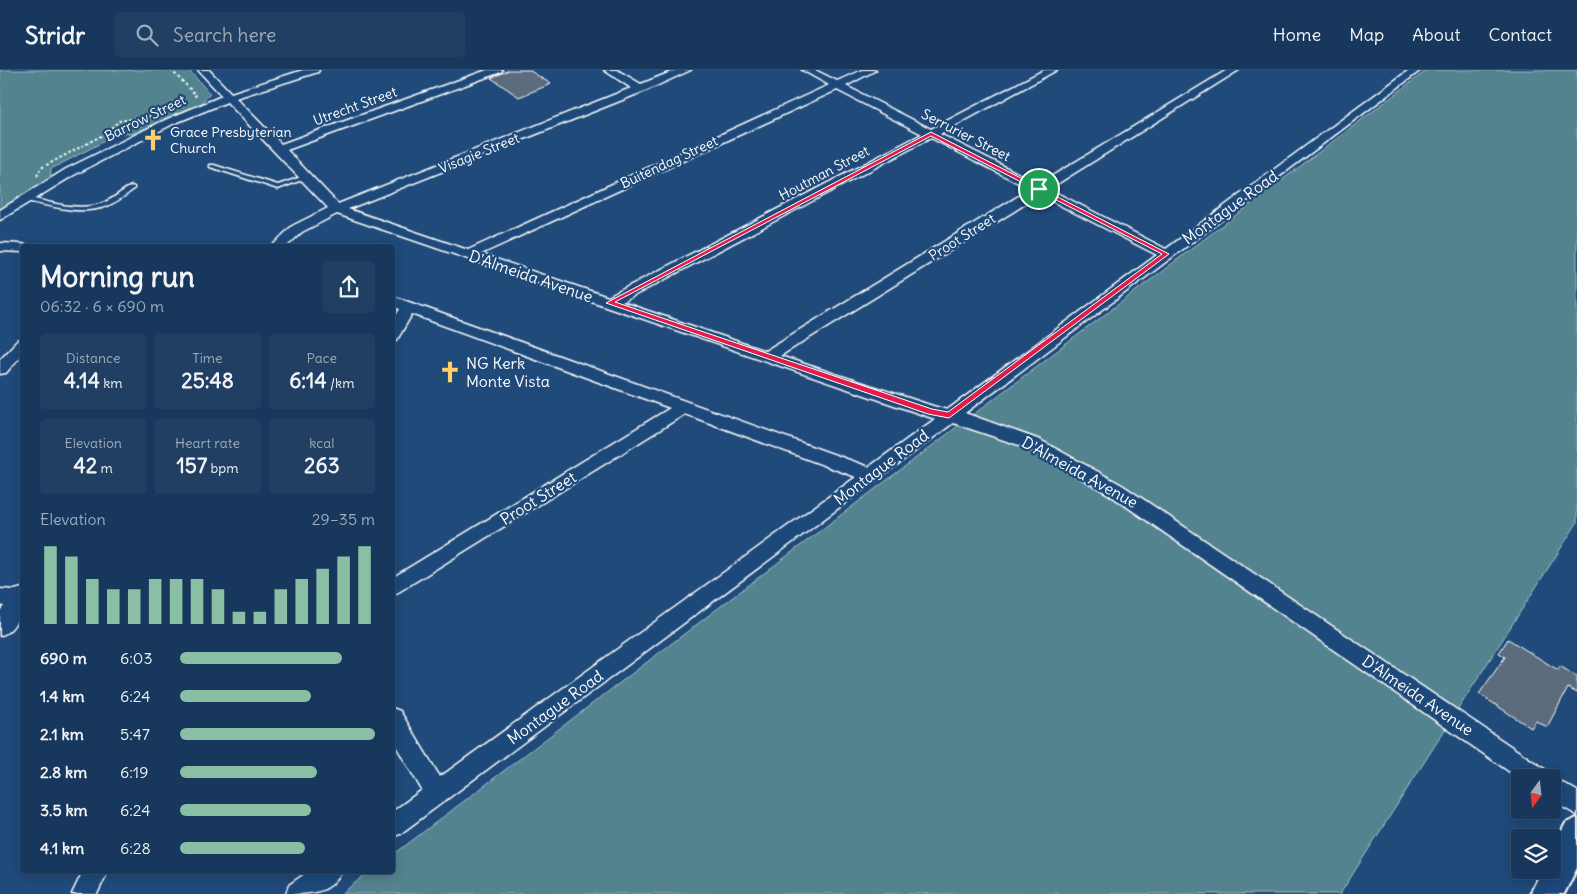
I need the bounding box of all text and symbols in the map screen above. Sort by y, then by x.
search box [115,12,465,57]
text: Stridr [25,20,85,50]
icon: search [133,21,161,49]
text: Search here [173,23,276,47]
text: Home [1273,23,1321,46]
text: Map [1349,23,1384,46]
text: About [1412,23,1460,46]
text: Contact [1488,23,1552,46]
street label: Utrecht Street [311,82,400,129]
street label: Barrow Street [101,90,189,145]
street label: Serrurier Street [918,105,1014,165]
place label: Grace Presbyterian Church [170,123,292,157]
church icon: Grace Presbyterian Church [140,127,166,153]
street label: Visagie Street [436,129,522,177]
street label: Buitendag Street [617,131,721,192]
street label: Houtman Street [776,141,873,204]
street label: Montague Road [1178,166,1282,248]
pin [1018,168,1060,210]
icon: arrive [1025,175,1053,203]
street label: Proot Street [925,209,999,265]
street label: D'Almeida Avenue [466,245,596,307]
text: Morning run [40,259,195,295]
button: share [323,261,375,313]
text: 06:32 · 6 × 690 m [40,296,164,316]
text: Distance [66,349,121,367]
text: Time [192,349,223,367]
text: Pace [307,349,337,367]
place label: NG Kerk Monte Vista [466,353,550,391]
church icon: NG Kerk Monte Vista [437,359,463,385]
text: 4.14 [64,367,100,394]
text: 25:48 [181,367,234,394]
text: 6:14 [289,367,327,394]
text: km [100,374,123,392]
text: /km [327,374,354,392]
street label: Montague Road [830,425,932,509]
street label: D'Almeida Avenue [1018,432,1142,512]
text: Elevation [64,434,122,452]
text: Heart rate [175,434,240,452]
text: kcal [309,434,334,452]
text: 42 [74,452,97,479]
text: 157 [176,452,207,479]
text: 263 [304,452,340,479]
text: m [97,459,113,477]
text: bpm [207,459,239,477]
street label: Proot Street [496,466,580,529]
text: Elevation [40,509,106,529]
text: 29–35 m [312,509,375,529]
text: 690 m [40,648,87,668]
text: 6:03 [120,648,152,668]
street label: D'Almeida Avenue [1359,650,1477,740]
street label: Montague Road [503,666,607,748]
text: 1.4 km [40,686,85,706]
text: 6:24 [120,686,151,706]
text: 2.1 km [40,724,84,744]
text: 5:47 [120,724,150,744]
text: 2.8 km [40,762,87,782]
text: 6:19 [120,762,148,782]
north arrow [1511,769,1561,819]
map controls [1511,769,1561,879]
text: 3.5 km [40,800,88,820]
text: 6:24 [120,800,151,820]
button: layers [1511,829,1561,879]
text: 4.1 km [40,838,84,858]
text: 6:28 [120,838,151,858]

